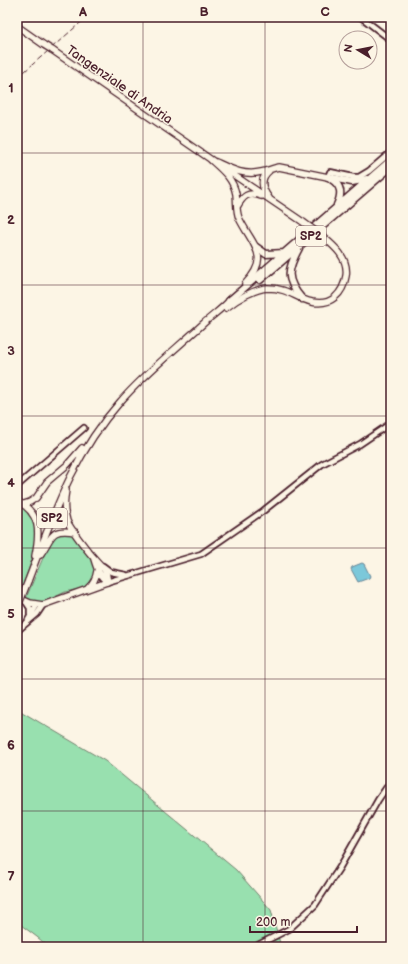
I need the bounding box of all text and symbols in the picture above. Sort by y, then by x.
text: A [78,4,87,20]
text: B [199,4,209,20]
text: C [320,4,330,20]
north arrow [338,30,378,70]
street label: Tangenziale di Andria [63,42,176,128]
text: N [342,43,356,54]
text: 1 [8,80,14,96]
text: 2 [7,212,15,228]
road number: SP2 [296,226,326,246]
text: 3 [7,343,15,359]
text: 4 [7,475,15,491]
road number: SP2 [37,508,67,528]
text: 5 [7,606,15,622]
text: 6 [7,737,15,753]
text: 7 [7,869,15,885]
scale bar [250,908,357,934]
text: 200 m [256,915,290,930]

